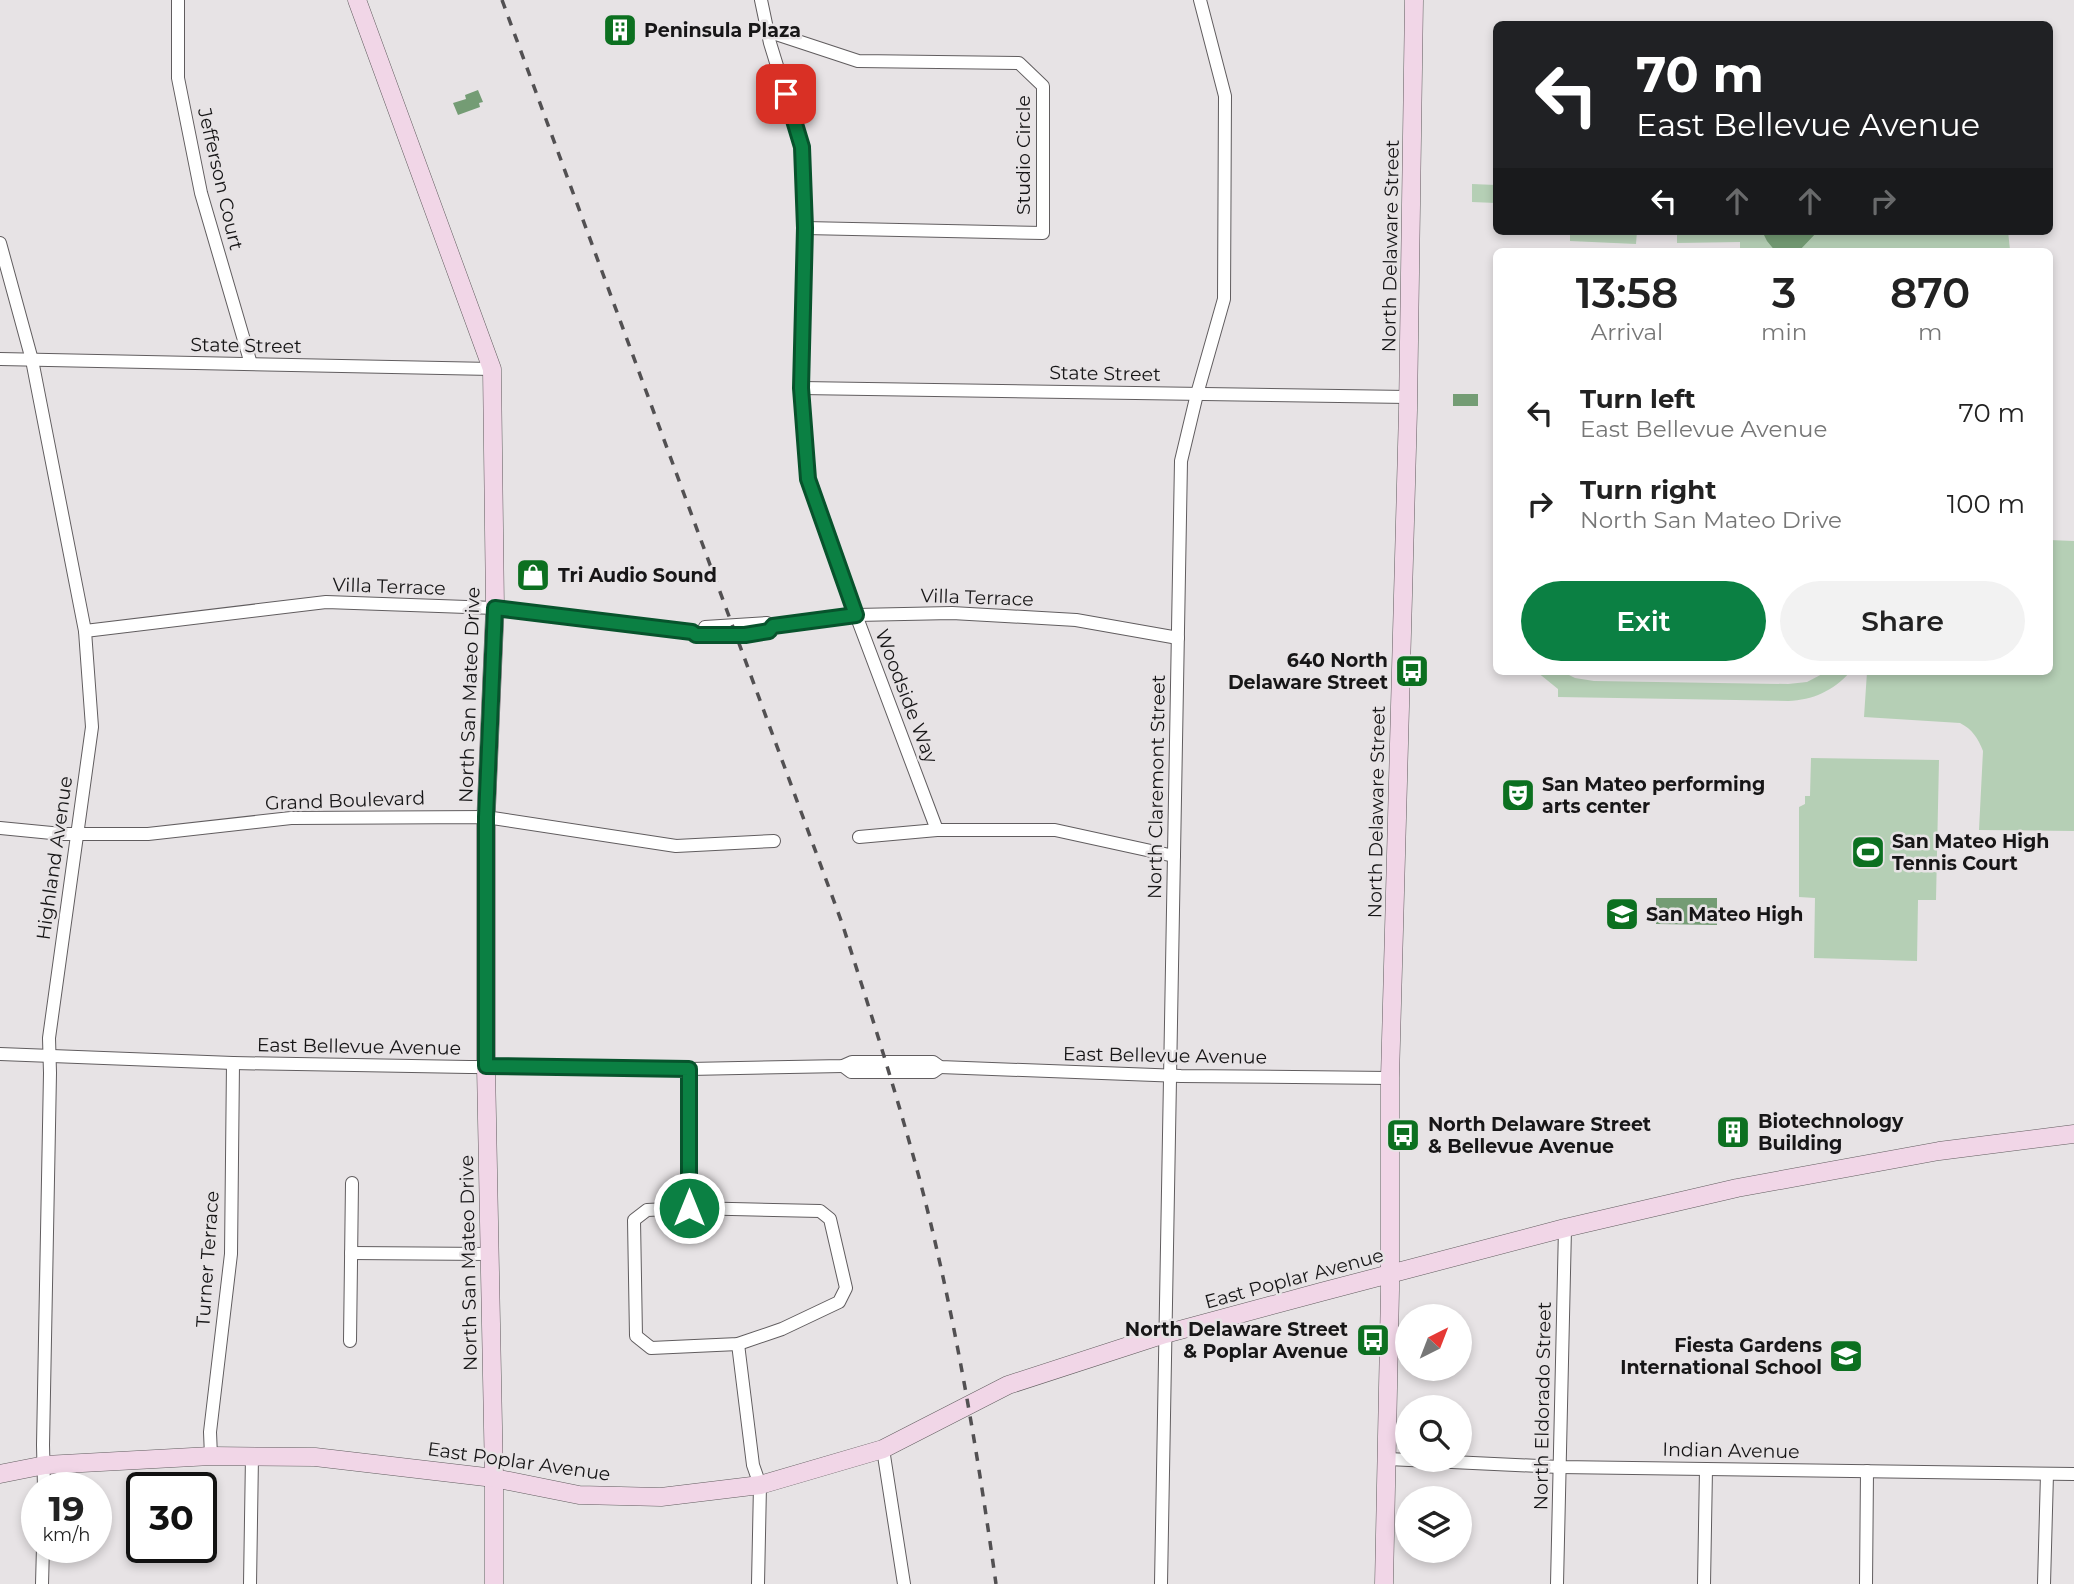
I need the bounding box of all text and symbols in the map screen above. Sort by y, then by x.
building icon: Peninsula Plaza [601,11,639,49]
place label: Peninsula Plaza [644,19,801,42]
text: 70 m [1636,45,1764,104]
icon: left [1521,49,1612,140]
pin [756,64,816,124]
icon: arrive [767,75,805,113]
street label: Studio Circle [1012,95,1035,215]
street label: Jefferson Court [193,105,248,253]
text: East Bellevue Avenue [1636,105,1980,144]
street label: North Delaware Street [1377,139,1404,353]
icon: left [1645,182,1683,220]
icon: ahead [1718,182,1756,220]
icon: ahead [1791,182,1829,220]
icon: right [1864,182,1902,220]
text: 13:58 [1576,267,1678,319]
text: 3 [1772,267,1796,319]
text: 870 [1890,267,1970,319]
text: Arrival [1591,318,1663,346]
text: min [1761,318,1807,346]
text: m [1918,318,1942,346]
street label: State Street [190,333,302,358]
street label: State Street [1049,361,1161,386]
text: Turn left [1580,383,1696,415]
icon: left [1521,394,1559,432]
text: 70 m [1959,397,2025,429]
text: East Bellevue Avenue [1580,415,1827,443]
text: Turn right [1580,474,1716,506]
icon: right [1521,485,1559,523]
text: 100 m [1947,488,2025,520]
text: North San Mateo Drive [1580,506,1842,534]
shop icon: Tri Audio Sound [514,556,552,594]
place label: Tri Audio Sound [558,564,717,587]
street label: Villa Terrace [332,573,446,600]
button: Exit [1521,581,1766,661]
button: Share [1780,581,2025,661]
street label: Villa Terrace [920,584,1034,611]
street label: North San Mateo Drive [454,586,485,804]
street label: Woodside Way [870,626,943,767]
place label: 640 North Delaware Street [1228,649,1388,694]
bus stop icon: 640 North Delaware Street [1393,652,1431,690]
street label: North Claremont Street [1143,674,1170,899]
street label: North Delaware Street [1363,705,1390,919]
place label: San Mateo performing arts center [1542,773,1765,818]
street label: Highland Avenue [32,775,77,941]
theatre icon: San Mateo performing arts center [1499,776,1537,814]
street label: Grand Boulevard [265,786,425,815]
place label: San Mateo High Tennis Court [1892,830,2049,875]
sports icon: San Mateo High Tennis Court [1849,833,1887,871]
school or university icon: San Mateo High [1603,895,1641,933]
place label: San Mateo High [1646,903,1803,926]
street label: East Bellevue Avenue [257,1033,461,1060]
street label: East Bellevue Avenue [1063,1042,1267,1069]
place label: Biotechnology Building [1758,1110,1904,1155]
place label: North Delaware Street & Bellevue Avenue [1428,1113,1651,1158]
building icon: Biotechnology Building [1714,1113,1752,1151]
bus stop icon: North Delaware Street & Bellevue Avenue [1384,1116,1422,1154]
street label: North San Mateo Drive [455,1155,482,1371]
position arrow [652,1171,726,1245]
street label: Turner Terrace [191,1190,224,1328]
street label: East Poplar Avenue [1202,1243,1386,1313]
street label: North Eldorado Street [1529,1301,1556,1511]
north arrow [1395,1304,1472,1381]
map controls [1395,1304,1472,1563]
place label: North Delaware Street & Poplar Avenue [1125,1318,1348,1363]
bus stop icon: North Delaware Street & Poplar Avenue [1354,1321,1392,1359]
place label: Fiesta Gardens International School [1620,1334,1822,1379]
school or university icon: Fiesta Gardens International School [1827,1337,1865,1375]
button: search [1395,1395,1472,1472]
street label: East Poplar Avenue [426,1437,612,1486]
street label: Indian Avenue [1662,1438,1800,1463]
speed limit sign: 30 [126,1472,217,1563]
button: layers [1395,1486,1472,1563]
text: 19 [48,1487,85,1530]
text: km/h [42,1524,91,1546]

